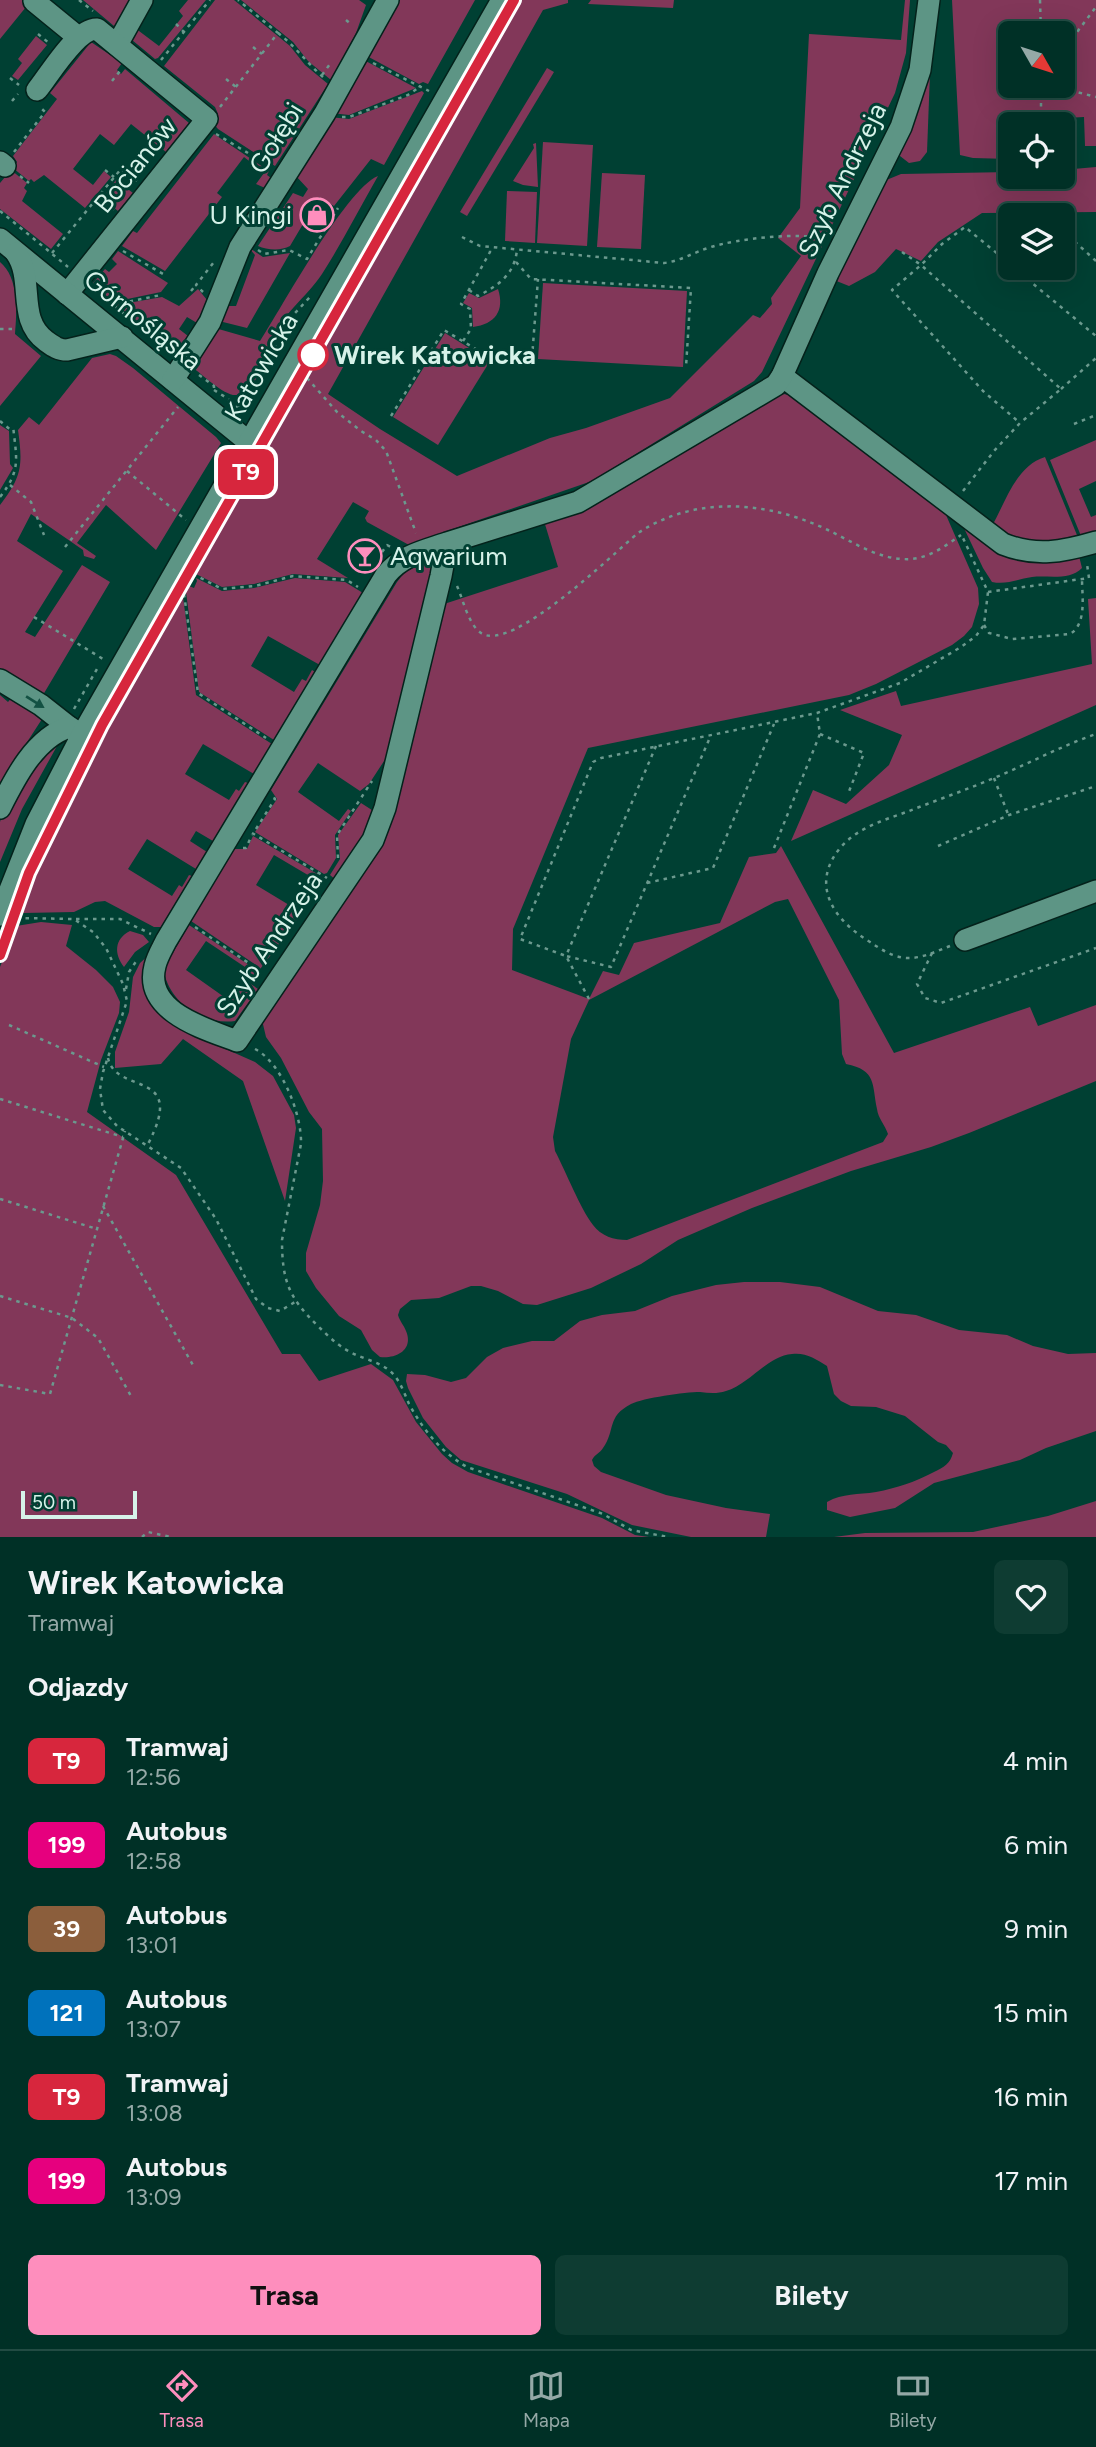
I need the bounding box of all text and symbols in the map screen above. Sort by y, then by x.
north arrow [998,21,1074,98]
map controls [998,21,1075,280]
street label: Gołębi [242,97,310,179]
street label: Szyb Andrzeja [791,98,893,262]
street label: Bocianów [87,110,184,219]
button: locate [998,112,1075,189]
shop icon: U Kingi [298,196,336,234]
place label: U Kingi [210,199,292,231]
button: layers [998,203,1075,280]
street label: Górnośląska [78,263,208,377]
street label: Katowicka [217,307,305,427]
place label: Wirek Katowicka [334,339,536,371]
marker: Wirek Katowicka [298,340,328,370]
line badge: T9 [215,449,278,495]
text: T9 [232,457,260,486]
bar icon: Aqwarium [346,537,384,575]
place label: Aqwarium [390,540,507,572]
one-way arrow [26,695,45,708]
street label: Szyb Andrzeja [209,866,329,1022]
scale bar [21,1488,136,1520]
text: 50 m [32,1491,76,1514]
button: heart [994,1560,1068,1634]
text: Wirek Katowicka [28,1563,284,1602]
text: Tramwaj [28,1609,114,1637]
text: Odjazdy [28,1671,128,1703]
text: Tramwaj [126,1731,229,1763]
text: 4 min [1003,1745,1068,1777]
text: T9 [53,1746,80,1775]
text: 12:56 [126,1763,180,1791]
text: Autobus [126,1815,227,1847]
text: 6 min [1004,1829,1068,1861]
text: 199 [48,1830,85,1859]
text: 12:58 [126,1847,182,1875]
text: Autobus [126,1899,227,1931]
text: 9 min [1004,1913,1068,1945]
text: 39 [53,1914,80,1943]
text: 13:01 [126,1931,178,1959]
text: Autobus [126,1983,227,2015]
text: 15 min [993,1997,1068,2029]
text: 121 [49,1998,84,2027]
text: 13:07 [126,2015,181,2043]
text: Tramwaj [126,2067,229,2099]
text: 16 min [993,2081,1068,2113]
text: T9 [53,2082,80,2111]
text: 13:08 [126,2099,183,2127]
text: Autobus [126,2151,227,2183]
text: 17 min [994,2165,1068,2197]
text: 199 [48,2166,85,2195]
text: 13:09 [126,2183,182,2211]
button: Trasa [28,2255,541,2335]
button: Bilety [555,2255,1068,2335]
tab: Trasa [160,2367,204,2432]
tab: Mapa [523,2367,570,2432]
tab: Bilety [889,2367,936,2432]

